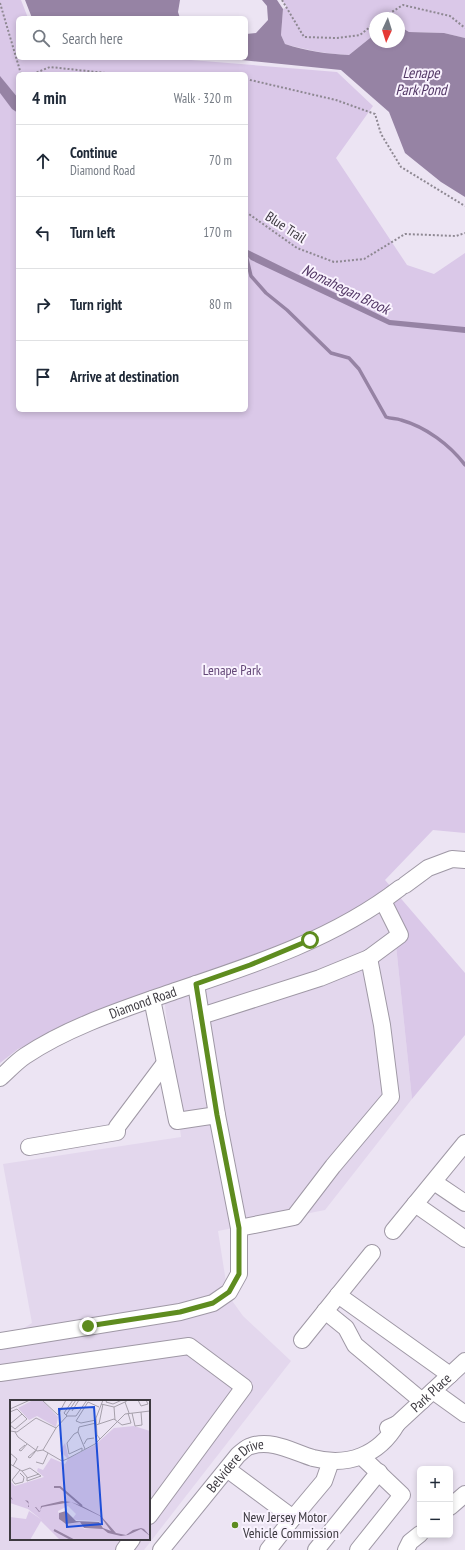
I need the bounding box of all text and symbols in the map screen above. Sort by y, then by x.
north arrow [369,12,405,48]
search box [16,16,248,60]
icon: search [30,27,52,49]
text: Search here [62,29,123,48]
water label: Lenape Park Pond [395,63,449,99]
text: 4 min [32,87,66,109]
text: Walk · 320 m [174,90,232,107]
text: Continue [70,143,117,162]
icon: ahead [32,150,54,172]
text: 70 m [209,152,232,169]
text: Diamond Road [70,162,135,179]
street label: Blue Trail [262,207,310,247]
icon: left [32,222,54,244]
text: Turn left [70,223,115,242]
text: 170 m [203,224,232,241]
water label: Nomahegan Brook [299,260,395,319]
icon: right [32,294,54,316]
text: Turn right [70,295,122,314]
text: 80 m [209,296,232,313]
icon: arrive [32,366,54,388]
text: Arrive at destination [70,367,179,386]
park label: Lenape Park [203,661,262,679]
route start [301,931,319,949]
street label: Diamond Road [106,982,179,1023]
route end [79,1317,97,1335]
street label: Park Place [407,1369,455,1416]
inset map [10,1400,150,1540]
street label: Belvidere Drive [202,1435,264,1496]
map controls [417,1466,453,1538]
button: + [417,1466,453,1502]
button: − [417,1502,453,1538]
place label: New Jersey Motor Vehicle Commission [242,1508,339,1542]
marker: New Jersey Motor Vehicle Commission [230,1520,240,1530]

